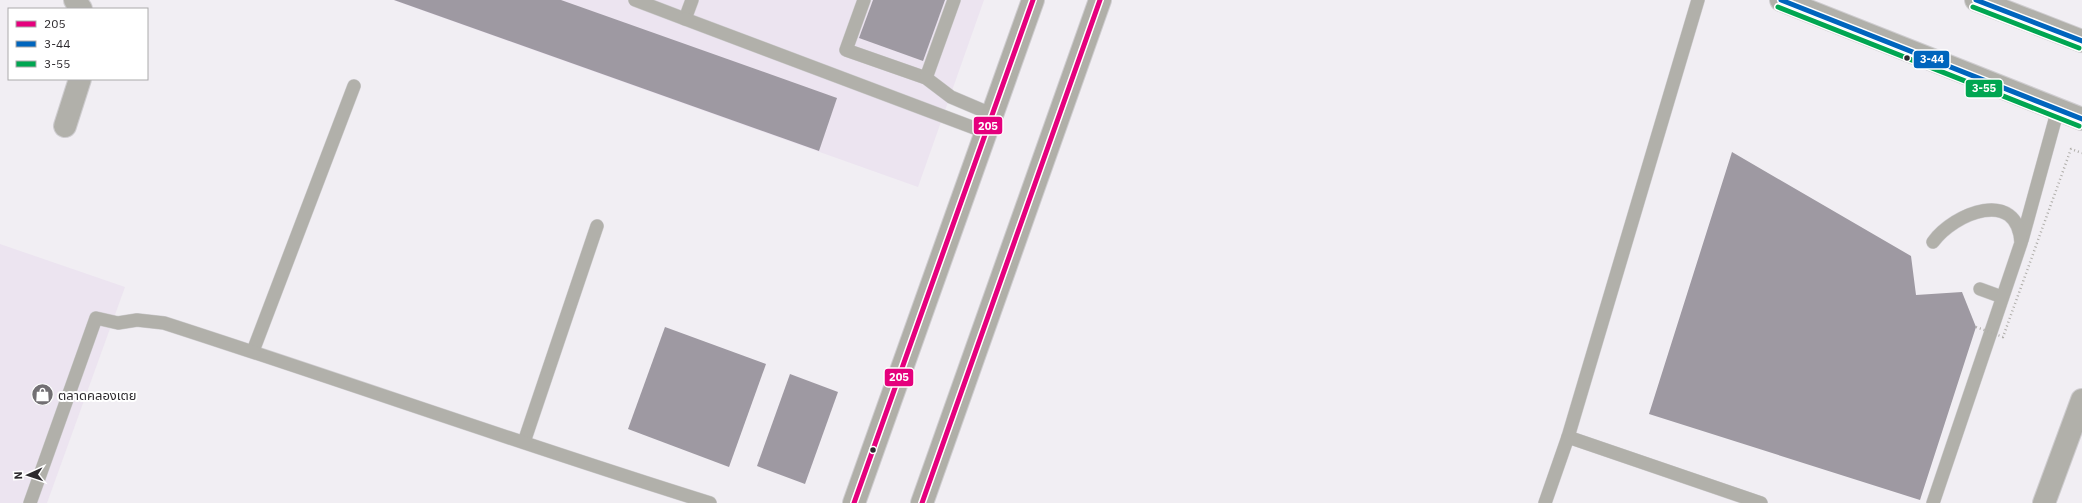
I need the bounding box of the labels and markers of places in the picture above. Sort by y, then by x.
unlabelled marker [1902,53,1912,63]
shop icon: ตลาดคลองเตย [30,382,56,408]
place label: ตลาดคลองเตย [58,387,137,404]
unlabelled marker [868,445,878,455]

